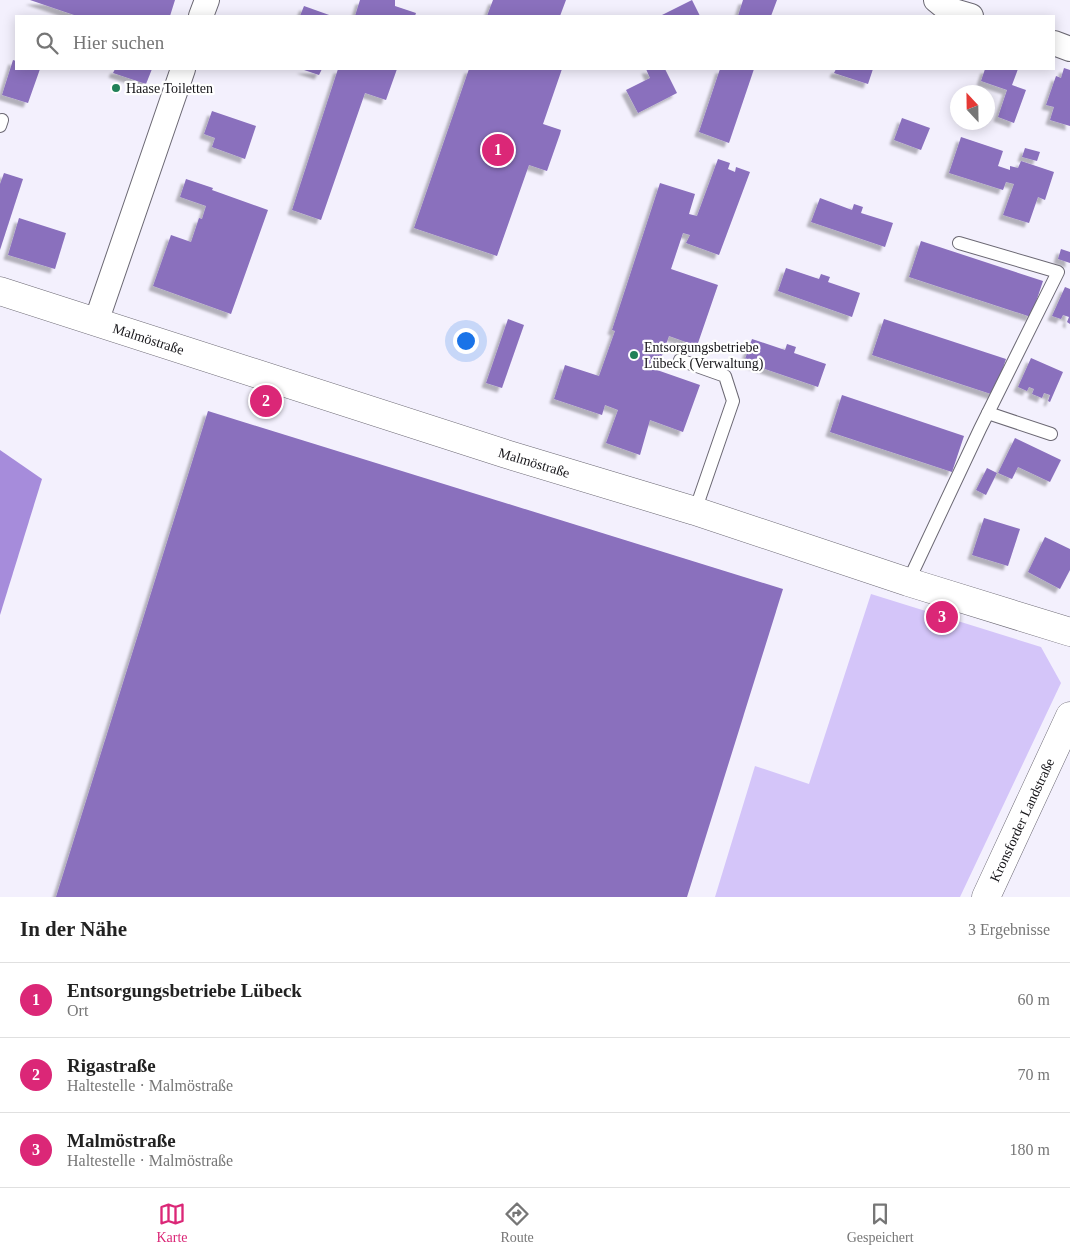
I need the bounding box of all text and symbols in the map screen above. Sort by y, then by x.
search box [15,15,1055,70]
icon: search [33,29,61,57]
text: Hier suchen [73,32,164,53]
place label: Haase Toiletten [126,81,213,96]
marker: Haase Toiletten [110,82,122,94]
north arrow [950,85,995,130]
pin: 1 [482,131,514,169]
street label: Malmöstraße [111,321,186,358]
your location [453,328,479,354]
place label: Entsorgungsbetriebe Lübeck (Verwaltung) [644,340,764,372]
marker: Entsorgungsbetriebe Lübeck (Verwaltung) [628,349,640,361]
pin: 2 [250,382,282,420]
street label: Malmöstraße [496,445,572,481]
pin: 3 [926,598,958,636]
street label: Kronsforder Landstraße [987,756,1057,884]
text: In der Nähe [20,917,127,941]
text: 3 Ergebnisse [968,921,1050,938]
text: Entsorgungsbetriebe Lübeck [67,980,302,1001]
text: 1 [32,991,40,1008]
text: 60 m [1018,991,1050,1008]
text: Ort [67,1002,88,1019]
text: Rigastraße [67,1055,156,1076]
text: 2 [32,1066,40,1083]
text: 70 m [1018,1066,1050,1083]
text: Haltestelle · Malmöstraße [67,1077,233,1094]
text: Malmöstraße [67,1130,176,1151]
text: 3 [32,1141,40,1158]
text: 180 m [1010,1141,1050,1158]
text: Haltestelle · Malmöstraße [67,1152,233,1169]
tab: Karte [156,1200,188,1246]
tab: Route [500,1200,534,1246]
tab: Gespeichert [847,1200,914,1246]

